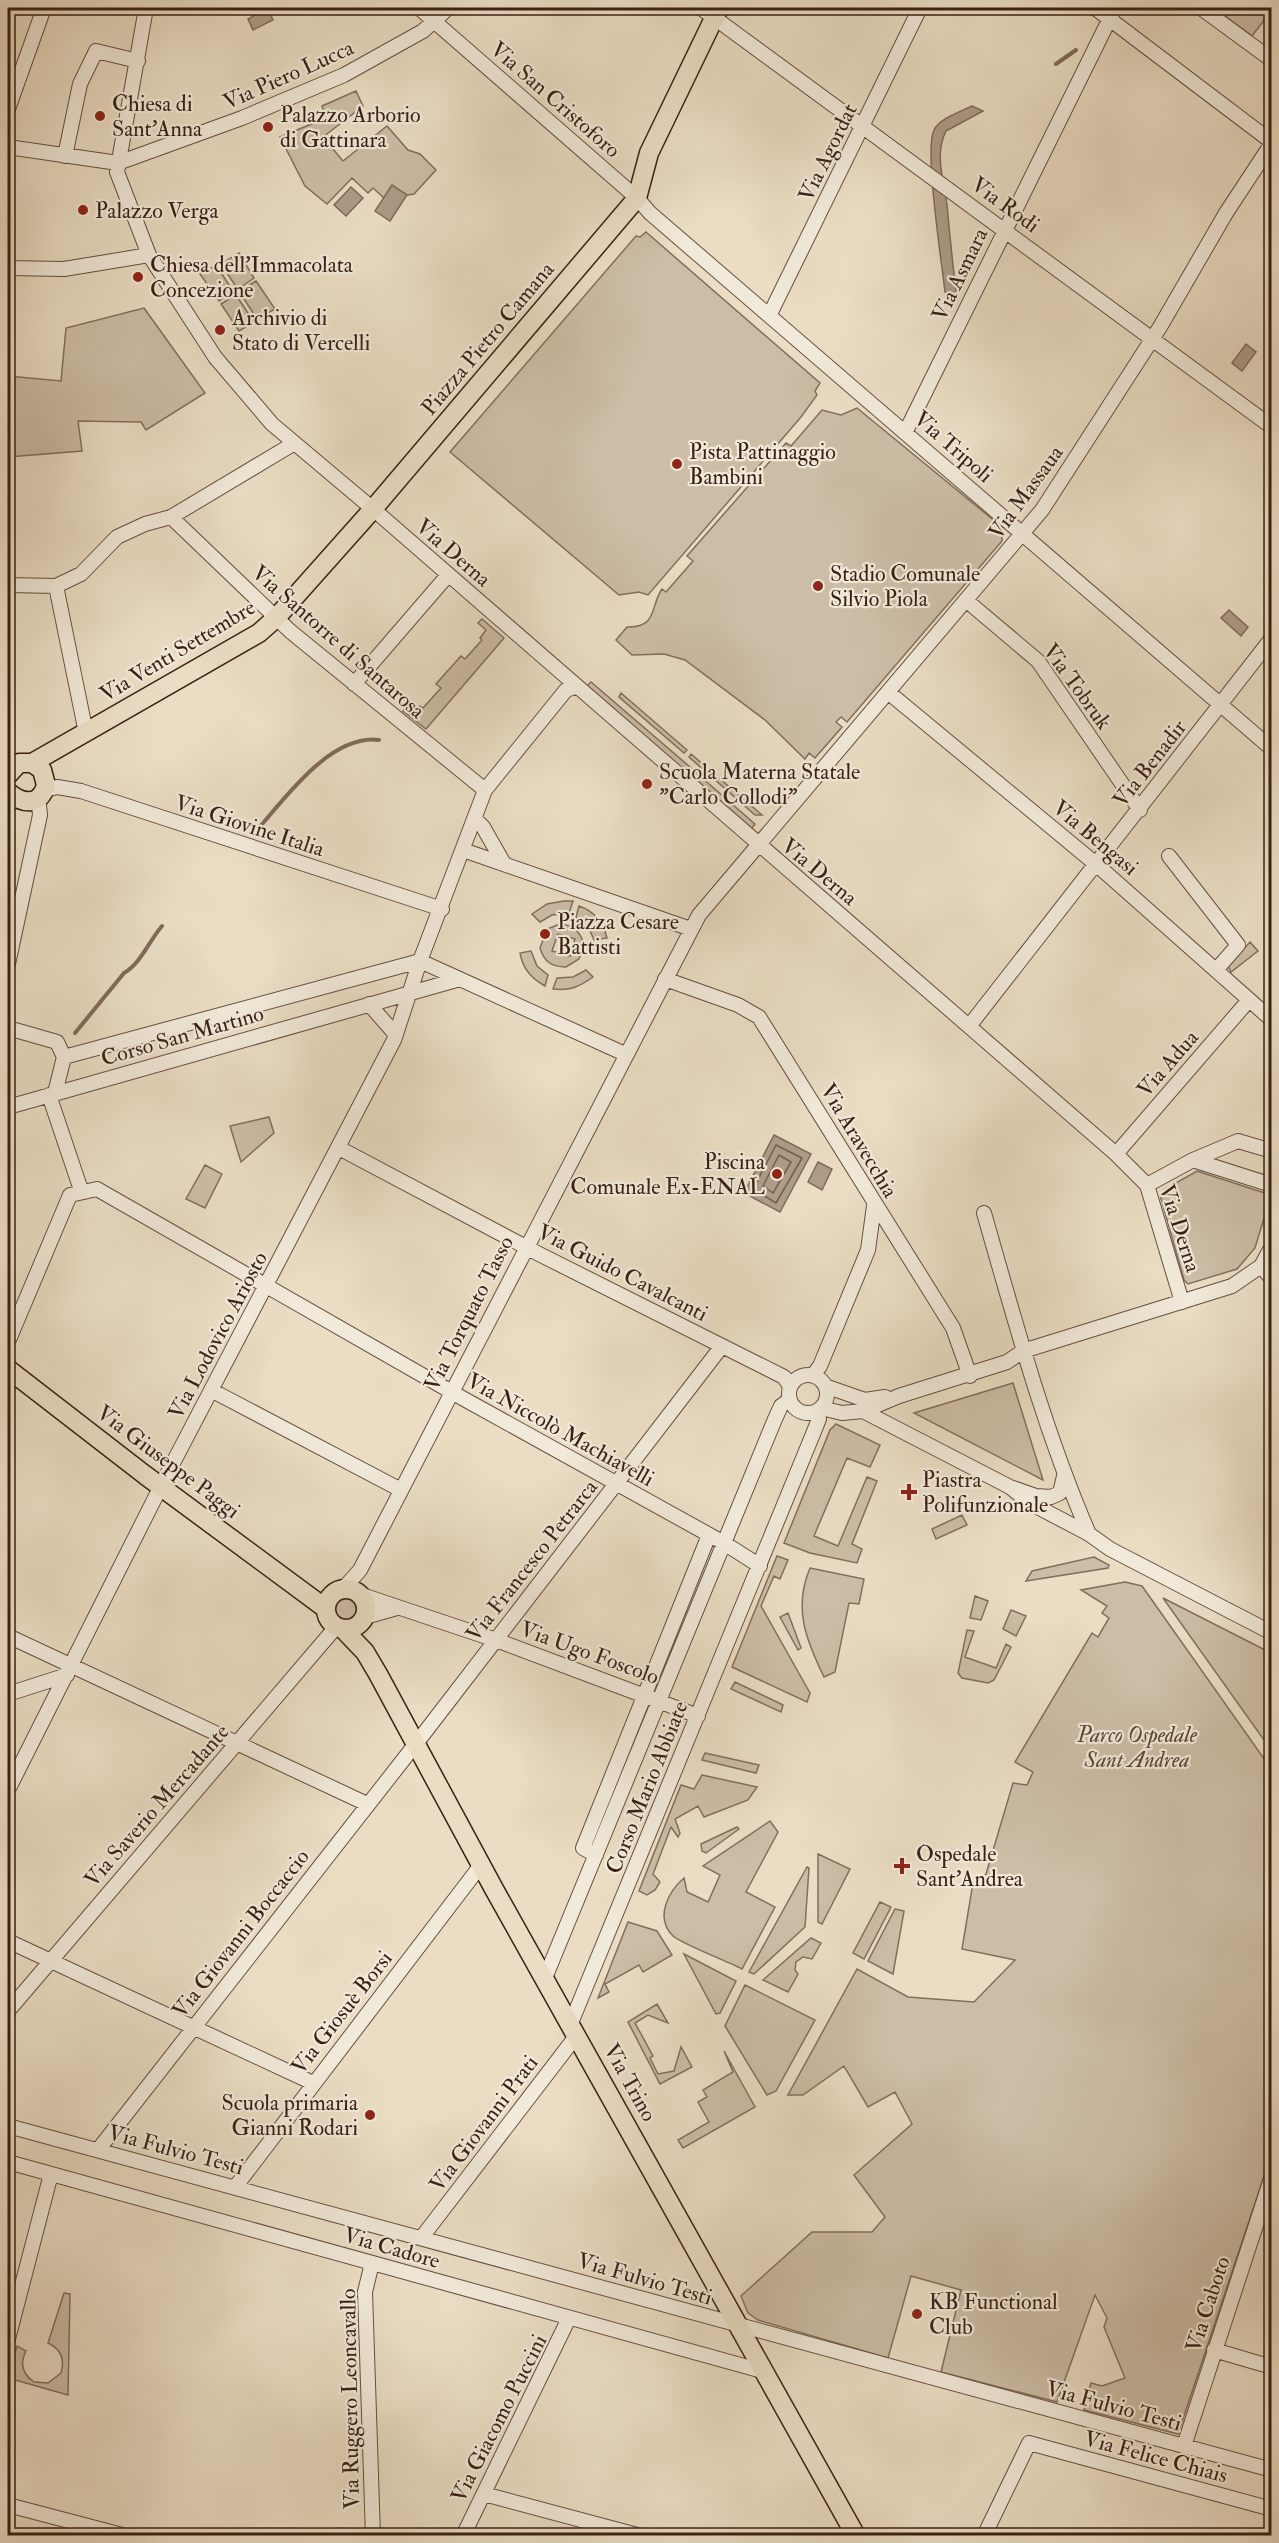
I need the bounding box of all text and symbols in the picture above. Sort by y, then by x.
street label: Via Piero Lucca [219,33,359,116]
street label: Via San Cristoforo [484,35,626,164]
place label: Chiesa di Sant'Anna [112,90,203,143]
street label: Via Agordat [792,99,864,206]
place label: Palazzo Arborio di Gattinara [280,101,421,154]
marker: Chiesa di Sant'Anna [93,109,107,123]
marker: Palazzo Arborio di Gattinara [261,120,275,134]
street label: Via Rodi [966,171,1045,239]
place label: Palazzo Verga [95,197,219,225]
marker: Palazzo Verga [76,203,90,217]
street label: Via Asmara [925,223,995,325]
place label: Chiesa dell'Immacolata Concezione [150,251,354,304]
street label: Piazza Pietro Camana [415,255,561,421]
marker: Chiesa dell'Immacolata Concezione [131,270,145,284]
place label: Archivio di Stato di Vercelli [231,304,370,357]
marker: Archivio di Stato di Vercelli [213,323,227,337]
street label: Via Tripoli [907,405,999,490]
place label: Pista Pattinaggio Bambini [689,438,836,491]
street label: Via Massaua [982,439,1070,545]
marker: Pista Pattinaggio Bambini [670,457,684,471]
street label: Via Derna [410,512,497,594]
street label: Via Santorre di Santarosa [246,559,431,725]
place label: Stadio Comunale Silvio Piola [830,560,980,613]
marker: Stadio Comunale Silvio Piola [811,579,825,593]
street label: Via Venti Settembre [95,593,260,708]
street label: Via Tobruk [1036,638,1118,736]
street label: Via Benadir [1107,713,1193,813]
place label: Scuola Materna Statale "Carlo Collodi" [659,758,860,811]
marker: Scuola Materna Statale "Carlo Collodi" [640,777,654,791]
street label: Via Giovine Italia [171,789,329,864]
street label: Via Bengasi [1047,794,1144,882]
street label: Via Derna [776,832,864,912]
place label: Piazza Cesare Battisti [557,908,679,961]
marker: Piazza Cesare Battisti [538,927,552,941]
street label: Corso San Martino [98,999,267,1073]
street label: Via Adua [1131,1023,1205,1103]
street label: Via Aravecchia [814,1078,905,1204]
place label: Piscina Comunale Ex-ENAL [570,1148,766,1201]
marker: Piscina Comunale Ex-ENAL [770,1167,784,1181]
street label: Via Derna [1153,1181,1208,1277]
street label: Via Guido Cavalcanti [533,1218,713,1328]
street label: Via Torquato Tasso [418,1231,520,1396]
street label: Via Lodovico Ariosto [162,1247,274,1424]
street label: Via Niccolò Machiavelli [462,1367,659,1493]
street label: Via Giuseppe Paggi [91,1399,246,1526]
place label: Piastra Polifunzionale [922,1466,1048,1519]
street label: Via Francesco Petrarca [460,1473,604,1647]
marker: Piastra Polifunzionale [900,1483,918,1501]
street label: Via Ugo Foscolo [516,1615,663,1691]
street label: Corso Mario Abbiate [600,1697,694,1878]
street label: Via Saverio Mercadante [78,1718,235,1893]
park label: Parco Ospedale Sant Andrea [1076,1721,1198,1774]
place label: Ospedale Sant'Andrea [916,1840,1024,1893]
street label: Via Giovanni Boccaccio [166,1843,316,2024]
marker: Ospedale Sant'Andrea [893,1857,911,1875]
street label: Via Giosuè Borsi [285,1945,399,2080]
street label: Via Trino [597,2039,663,2126]
street label: Via Giovanni Prati [423,2050,544,2198]
place label: Scuola primaria Gianni Rodari [221,2089,359,2142]
marker: Scuola primaria Gianni Rodari [363,2108,377,2122]
street label: Via Fulvio Testi [105,2118,247,2182]
street label: Via Cadore [340,2221,443,2275]
street label: Via Fulvio Testi [574,2246,715,2312]
street label: Via Caboto [1179,2253,1237,2356]
street label: Via Ruggero Leoncavallo [334,2288,366,2510]
place label: KB Functional Club [929,2288,1058,2341]
marker: KB Functional Club [910,2307,924,2321]
street label: Via Giacomo Puccini [444,2330,553,2507]
street label: Via Fulvio Testi [1043,2374,1185,2438]
street label: Via Felice Chiais [1081,2424,1231,2490]

